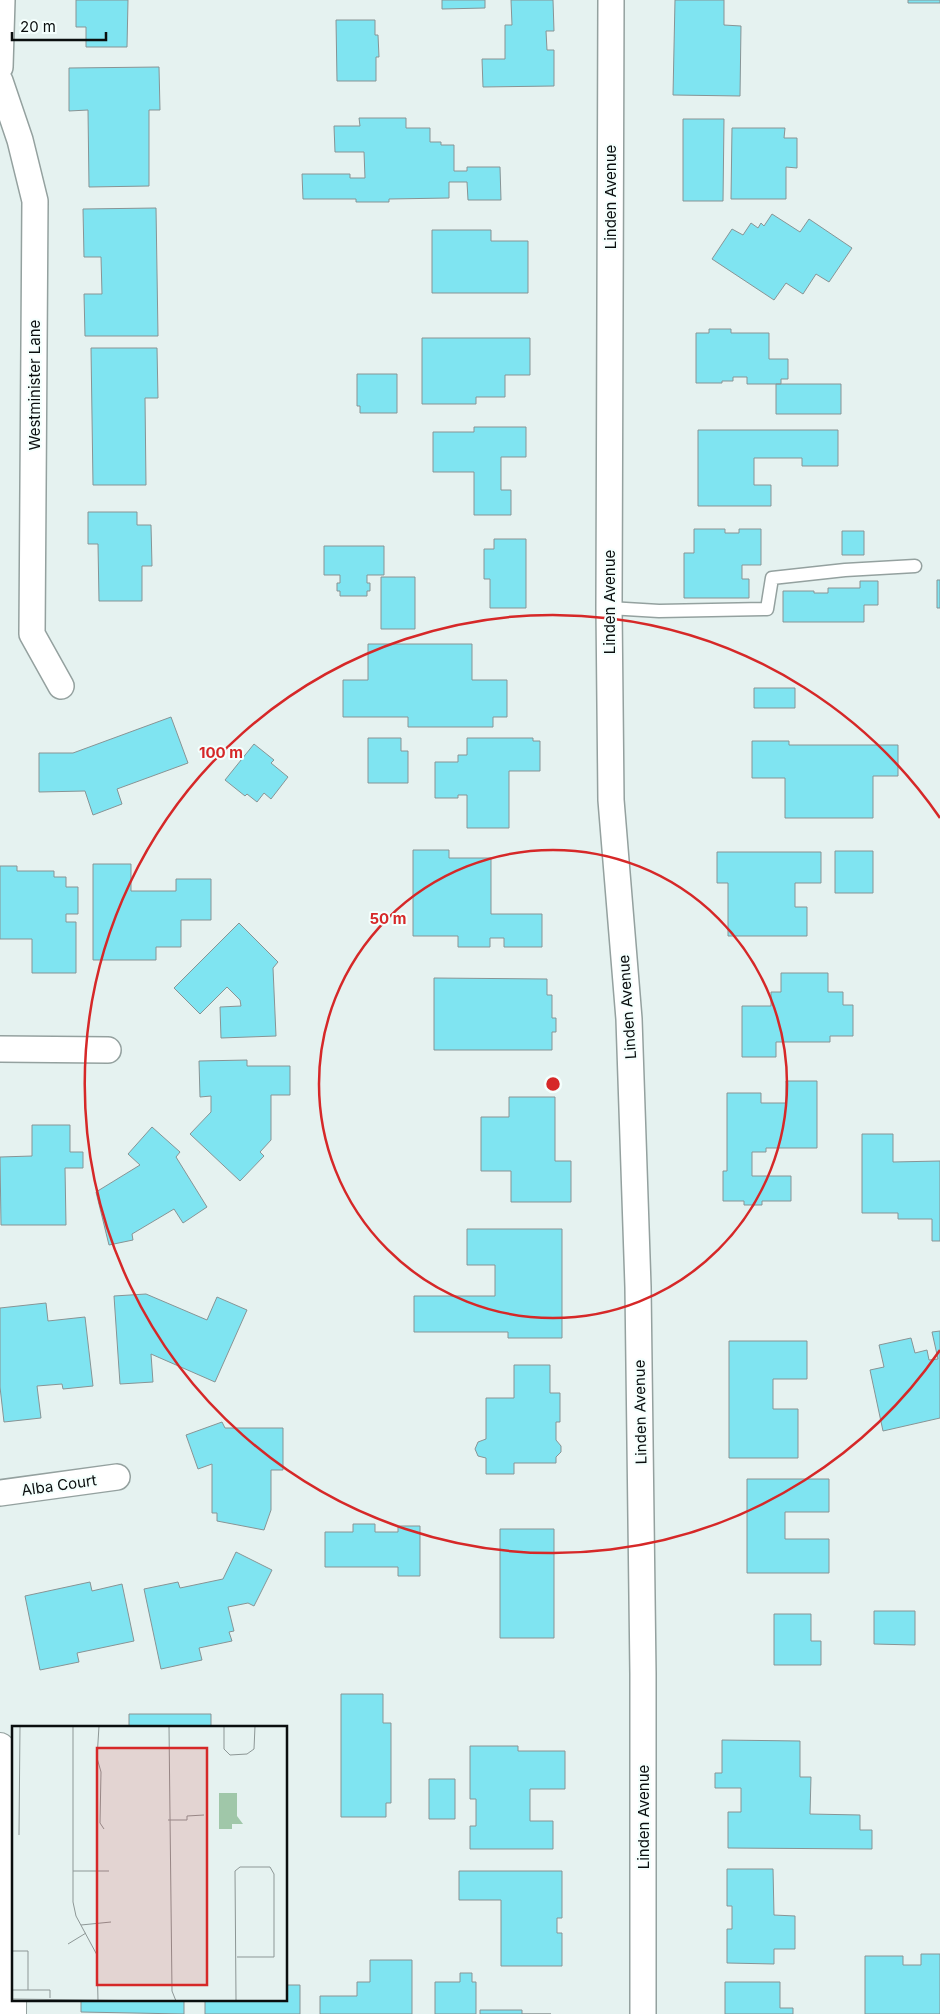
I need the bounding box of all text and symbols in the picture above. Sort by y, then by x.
scale bar [12,10,106,42]
text: 20 m [20,17,56,36]
street label: Linden Avenue [601,145,620,249]
street label: Westminister Lane [25,320,44,450]
street label: Linden Avenue [600,550,619,654]
text: 100 m [199,743,243,762]
text: 50 m [370,909,406,928]
street label: Linden Avenue [614,954,640,1060]
centre of rings [544,1075,562,1093]
street label: Linden Avenue [630,1359,650,1465]
street label: Alba Court [20,1470,98,1500]
inset map [12,1726,288,2002]
street label: Linden Avenue [634,1765,653,1869]

